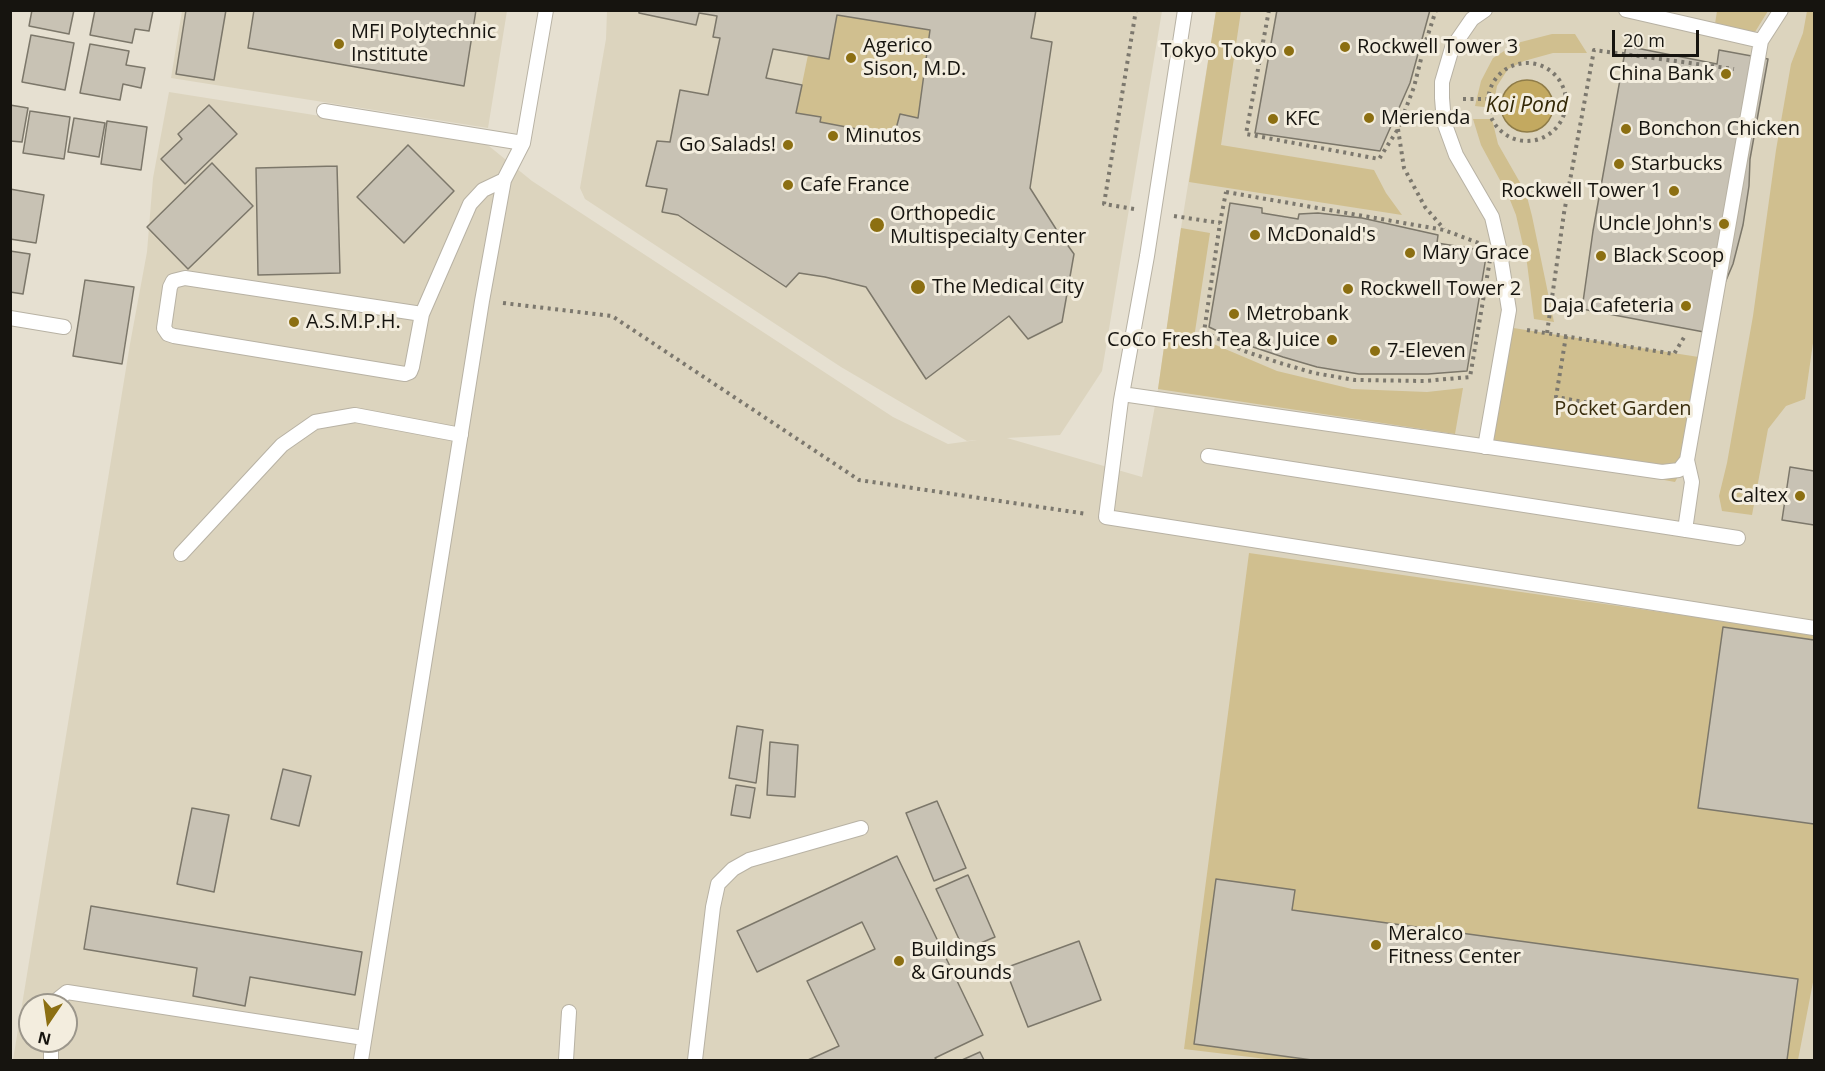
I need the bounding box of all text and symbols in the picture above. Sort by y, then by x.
scale bar [1615,18,1702,56]
place label: MFI Polytechnic Institute [351,20,496,67]
text: 20 m [1623,28,1665,52]
place label: Agerico Sison, M.D. [863,34,966,81]
place label: Rockwell Tower 3 [1357,35,1518,59]
marker: MFI Polytechnic Institute [332,37,346,51]
place label: Tokyo Tokyo [1161,39,1277,63]
marker: Rockwell Tower 3 [1338,40,1352,54]
marker: Tokyo Tokyo [1282,44,1296,58]
marker: Agerico Sison, M.D. [844,51,858,65]
place label: China Bank [1609,62,1714,86]
marker: China Bank [1719,67,1733,81]
water label: Koi Pond [1486,93,1568,119]
place label: Merienda [1381,106,1470,130]
place label: KFC [1285,107,1320,131]
marker: Merienda [1362,111,1376,125]
marker: KFC [1266,112,1280,126]
place label: Bonchon Chicken [1638,117,1800,141]
marker: Bonchon Chicken [1619,122,1633,136]
place label: Minutos [845,124,921,148]
marker: Minutos [826,129,840,143]
place label: Go Salads! [679,133,776,157]
marker: Go Salads! [781,138,795,152]
place label: Starbucks [1631,152,1723,176]
marker: Starbucks [1612,157,1626,171]
place label: Cafe France [800,173,910,197]
marker: Cafe France [781,178,795,192]
place label: Rockwell Tower 1 [1501,179,1662,203]
marker: Rockwell Tower 1 [1667,184,1681,198]
place label: Orthopedic Multispecialty Center [890,202,1086,249]
place label: Uncle John's [1598,212,1712,236]
marker: Orthopedic Multispecialty Center [868,216,886,234]
marker: Uncle John's [1717,217,1731,231]
place label: McDonald's [1267,223,1376,247]
marker: McDonald's [1248,228,1262,242]
place label: Mary Grace [1422,241,1529,265]
place label: Black Scoop [1613,244,1724,268]
marker: Mary Grace [1403,246,1417,260]
marker: Black Scoop [1594,249,1608,263]
place label: The Medical City [932,275,1084,299]
place label: Rockwell Tower 2 [1360,277,1521,301]
marker: The Medical City [909,278,927,296]
marker: Rockwell Tower 2 [1341,282,1355,296]
place label: Daja Cafeteria [1543,294,1674,318]
marker: Daja Cafeteria [1679,299,1693,313]
place label: Metrobank [1246,302,1349,326]
marker: Metrobank [1227,307,1241,321]
place label: A.S.M.P.H. [306,310,401,334]
marker: A.S.M.P.H. [287,315,301,329]
place label: CoCo Fresh Tea & Juice [1107,328,1320,352]
marker: CoCo Fresh Tea & Juice [1325,333,1339,347]
place label: 7-Eleven [1387,339,1466,363]
marker: 7-Eleven [1368,344,1382,358]
park label: Pocket Garden [1554,397,1692,421]
place label: Caltex [1730,484,1788,508]
marker: Caltex [1793,489,1807,503]
place label: Meralco Fitness Center [1388,922,1521,969]
place label: Buildings & Grounds [911,938,1012,985]
marker: Meralco Fitness Center [1369,938,1383,952]
marker: Buildings & Grounds [892,954,906,968]
north arrow [18,993,78,1053]
text: N [36,1026,53,1051]

